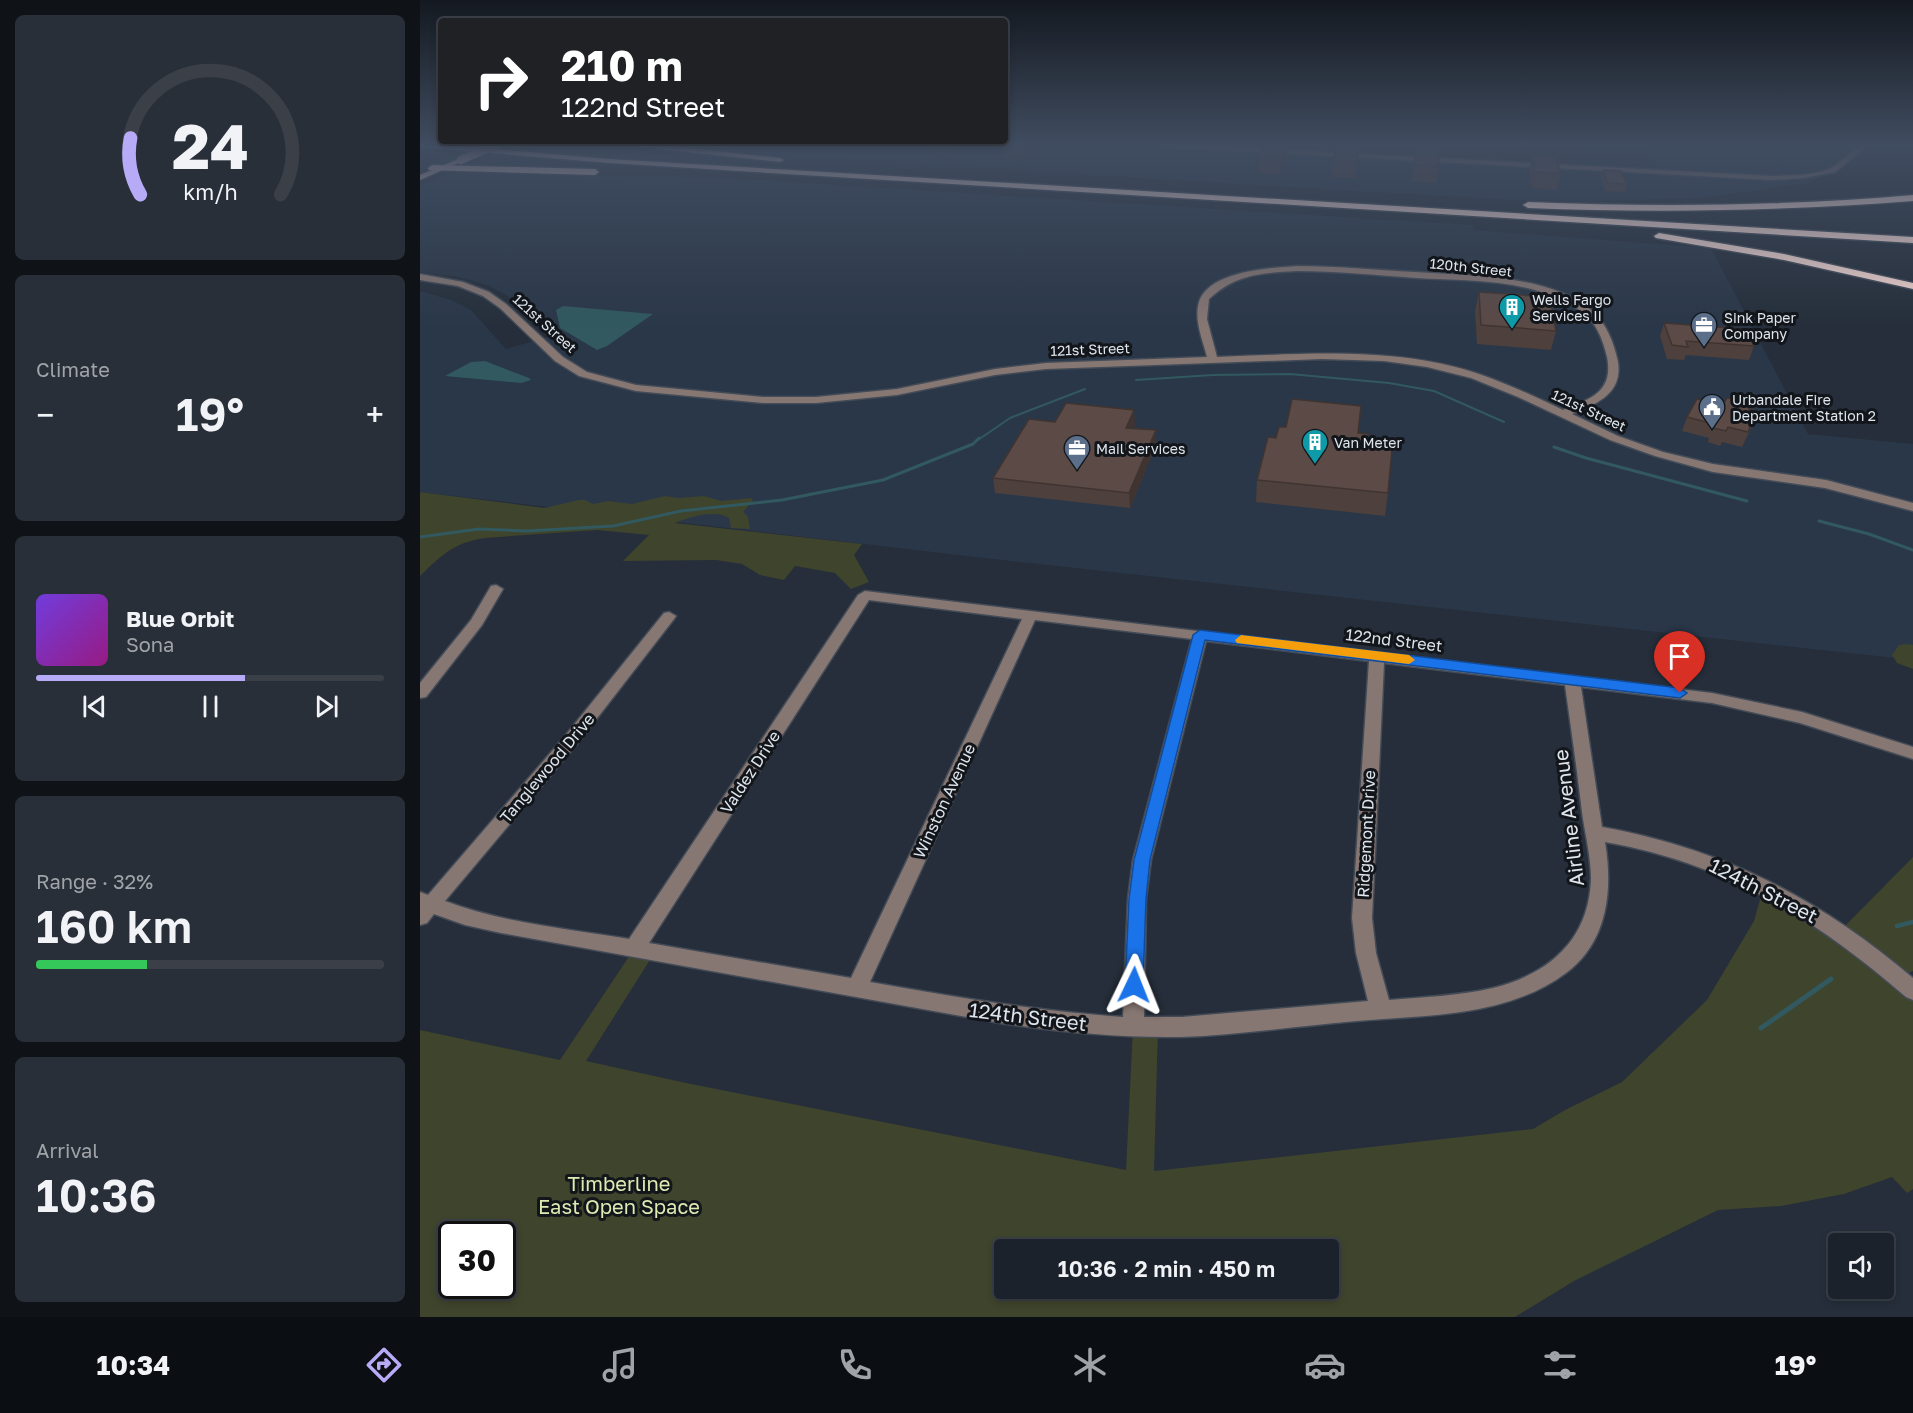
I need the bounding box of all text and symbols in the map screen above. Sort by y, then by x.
text: 210 m [561,40,683,90]
icon: right [462,42,540,120]
text: 122nd Street [561,91,725,123]
text: 24 [171,108,249,183]
text: km/h [183,179,237,205]
street label: 120th Street [1429,254,1513,280]
street label: 121st Street [510,290,580,356]
place label: Wells Fargo Services II [1532,291,1611,324]
building icon: Wells Fargo Services II [1497,292,1527,330]
place label: Sink Paper Company [1724,309,1796,342]
office icon: Sink Paper Company [1689,310,1719,348]
street label: 121st Street [1050,339,1130,359]
text: Climate [36,357,110,381]
street label: 121st Street [1549,385,1629,435]
text: 19° [176,387,244,441]
place label: Urbandale Fire Department Station 2 [1732,391,1876,424]
public building icon: Urbandale Fire Department Station 2 [1697,392,1727,430]
text: − [36,395,54,434]
text: + [366,395,384,434]
building icon: Van Meter [1300,427,1330,465]
office icon: Mail Services [1062,433,1092,471]
place label: Van Meter [1334,434,1402,451]
place label: Mail Services [1096,440,1185,457]
text: Blue Orbit [126,605,234,632]
street label: 122nd Street [1344,624,1444,656]
pin [1654,631,1705,693]
text: Sona [126,632,174,656]
icon: arrive [1663,640,1696,673]
icon: previous [78,690,111,723]
icon: pause [194,690,227,723]
icon: next [310,690,343,723]
street label: Tanglewood Drive [495,709,599,827]
street label: Valdez Drive [716,727,784,817]
street label: Winston Avenue [909,740,979,862]
street label: Airline Avenue [1548,748,1588,888]
street label: Ridgemont Drive [1353,770,1379,898]
street label: 124th Street [1706,853,1822,927]
text: Range · 32% [36,869,153,893]
text: 160 km [36,899,192,953]
position arrow [1102,953,1166,1017]
street label: 124th Street [968,997,1088,1035]
text: Arrival [36,1138,99,1162]
text: 10:36 [36,1168,157,1222]
park label: Timberline East Open Space [538,1171,700,1218]
speed limit sign: 30 [438,1221,516,1299]
map controls [1828,1233,1894,1299]
button: sound [1828,1233,1894,1299]
text: 10:36 · 2 min · 450 m [1058,1255,1275,1282]
icon: directions [363,1344,405,1386]
icon: music [599,1344,641,1386]
icon: phone [834,1344,876,1386]
icon: climate [1069,1344,1111,1386]
icon: car [1304,1344,1346,1386]
icon: filters [1539,1344,1581,1386]
text: 10:34 [97,1349,170,1381]
text: 19° [1775,1349,1816,1381]

